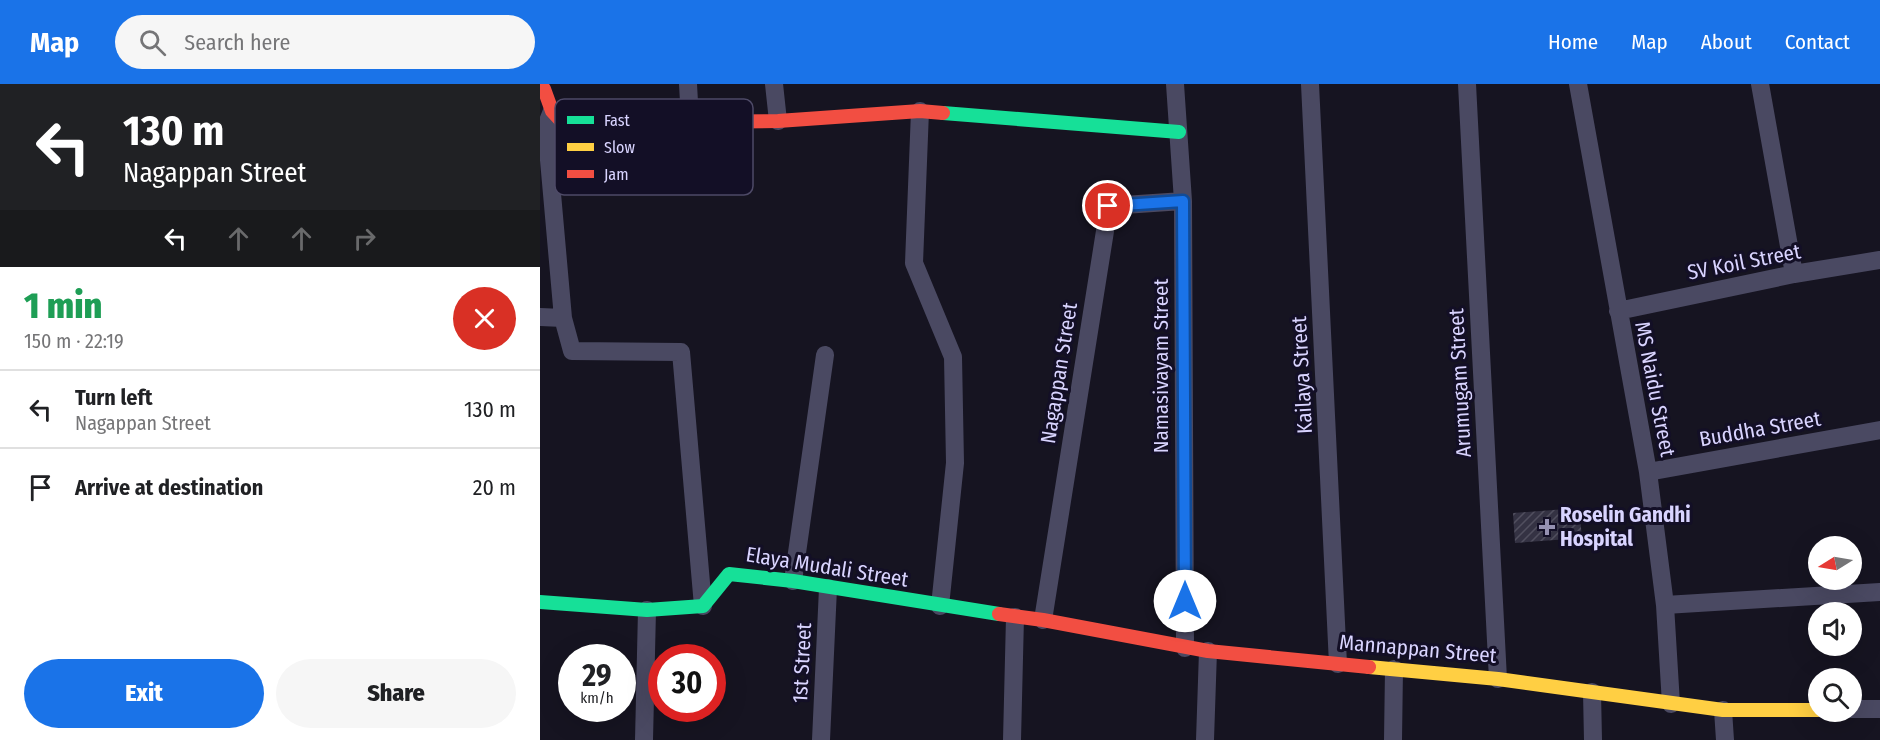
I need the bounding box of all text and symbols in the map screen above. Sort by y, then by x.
search box [115,15,535,69]
text: Map [30,26,79,59]
icon: search [136,26,169,59]
text: Search here [184,29,290,56]
text: Home [1548,29,1598,55]
text: Map [1631,29,1668,55]
text: About [1701,29,1752,55]
text: Contact [1785,29,1850,55]
legend [555,99,753,195]
text: 130 m [123,106,224,156]
icon: left [24,108,102,186]
text: Fast [604,111,631,130]
text: Slow [604,138,635,157]
text: Nagappan Street [123,157,306,189]
text: Jam [604,165,629,184]
pin [1082,180,1133,231]
icon: arrive [1091,189,1124,222]
icon: left [159,222,192,255]
icon: ahead [222,222,255,255]
icon: ahead [285,222,318,255]
icon: right [348,222,381,255]
street label: SV Koil Street [1685,238,1803,286]
street label: Namasivayam Street [1148,279,1174,453]
text: 1 min [24,284,102,328]
button: close [453,287,516,350]
street label: Nagappan Street [1035,300,1083,445]
street label: Arumugam Street [1443,308,1477,458]
street label: Kailaya Street [1286,315,1318,435]
street label: MS Naidu Street [1629,319,1681,459]
text: 150 m · 22:19 [24,329,124,353]
text: Turn left [75,384,153,411]
icon: left [24,393,57,426]
text: 130 m [464,396,516,423]
street label: Buddha Street [1697,406,1823,452]
text: Nagappan Street [75,411,211,435]
icon: arrive [24,471,57,504]
text: Arrive at destination [75,474,263,501]
text: 20 m [473,474,516,501]
place label: Roselin Gandhi Hospital [1560,502,1691,552]
marker: Roselin Gandhi Hospital [1538,518,1556,536]
north arrow [1808,536,1862,590]
map controls [1808,536,1862,722]
street label: Elaya Mudali Street [744,541,910,593]
position arrow [1153,569,1217,633]
button: sound [1808,602,1862,656]
street label: 1st Street [787,622,817,704]
street label: Mannappan Street [1338,629,1498,669]
speed limit sign: 30 [648,644,726,722]
text: 29 [582,658,612,694]
button: Exit [24,659,264,728]
button: Share [276,659,516,728]
button: search [1808,668,1862,722]
text: km/h [580,689,614,707]

